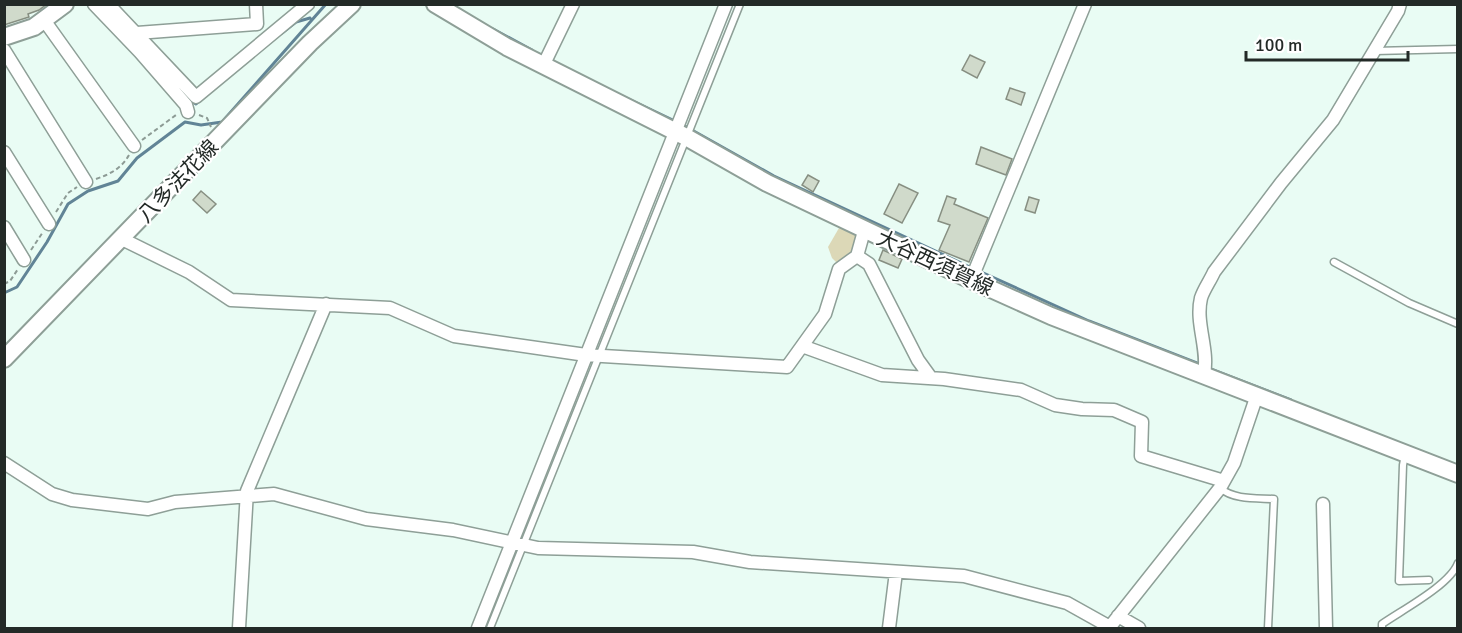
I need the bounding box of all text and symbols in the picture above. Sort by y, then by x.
scale bar [1246,24,1408,62]
text: 100 m [1255,34,1302,56]
street label: 八多法花線 [132,134,224,228]
street label: 大谷西須賀線 [872,225,998,301]

